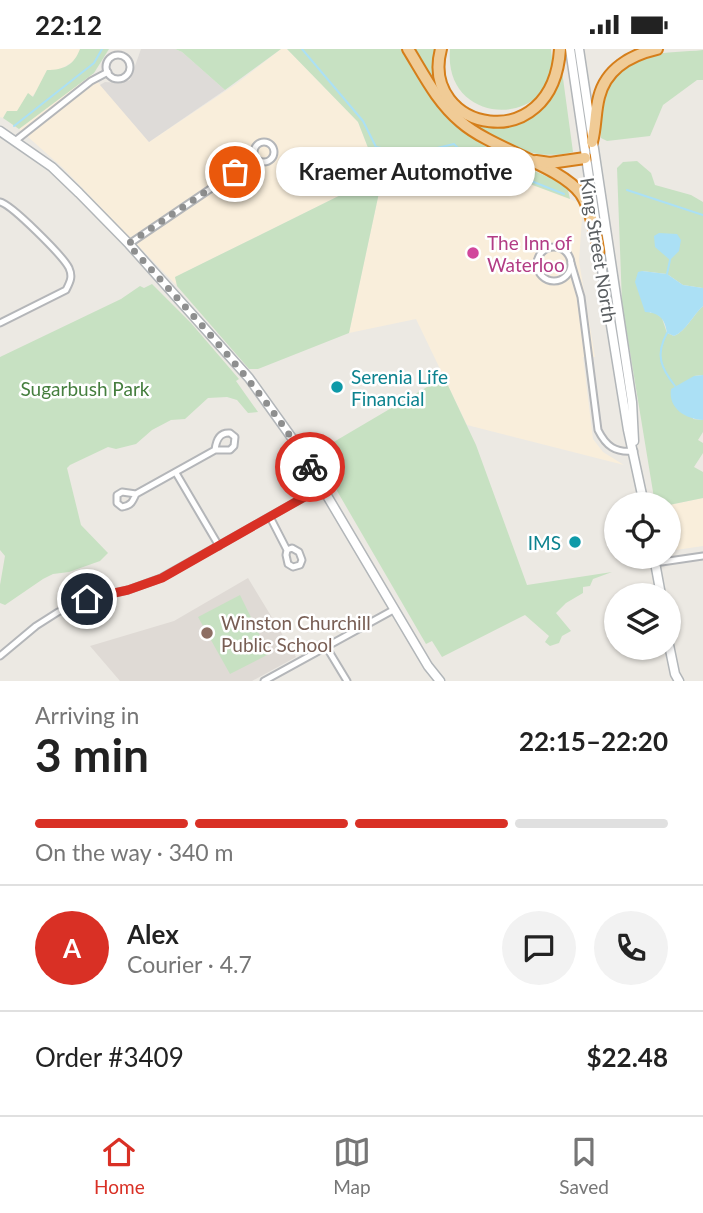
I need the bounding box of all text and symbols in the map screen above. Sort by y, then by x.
text: 22:12 [35,9,102,41]
pin [205,142,265,202]
callout: Kraemer Automotive [277,148,536,197]
icon: bag [216,153,254,191]
text: Kraemer Automotive [298,157,513,185]
street label: King Street North [576,176,622,324]
place label: The Inn of Waterloo [487,231,572,276]
marker: The Inn of Waterloo [465,245,481,261]
place label: Serenia Life Financial [351,365,448,410]
park label: Sugarbush Park [21,377,150,400]
marker: Serenia Life Financial [329,379,345,395]
courier [275,432,345,502]
icon: bike [291,448,329,486]
map controls [604,492,681,660]
button: locate [604,492,681,569]
place label: IMS [528,531,561,554]
marker: IMS [567,534,583,550]
pin [57,569,117,629]
icon: home [68,580,106,618]
button: layers [604,583,681,660]
place label: Winston Churchill Public School [221,611,371,656]
marker: Winston Churchill Public School [199,625,215,641]
text: Arriving in [35,701,139,729]
text: 22:15–22:20 [519,725,668,757]
text: 3 min [35,727,149,782]
text: On the way · 340 m [35,838,234,866]
button: chat [502,911,576,985]
button: phone [594,911,668,985]
text: Alex [127,918,179,950]
text: A [63,932,81,964]
text: Courier · 4.7 [127,950,252,978]
text: Order #3409 [35,1041,184,1073]
text: $22.48 [586,1041,668,1073]
tab: Home [94,1133,145,1198]
tab: Map [333,1133,371,1198]
tab: Saved [559,1133,609,1198]

